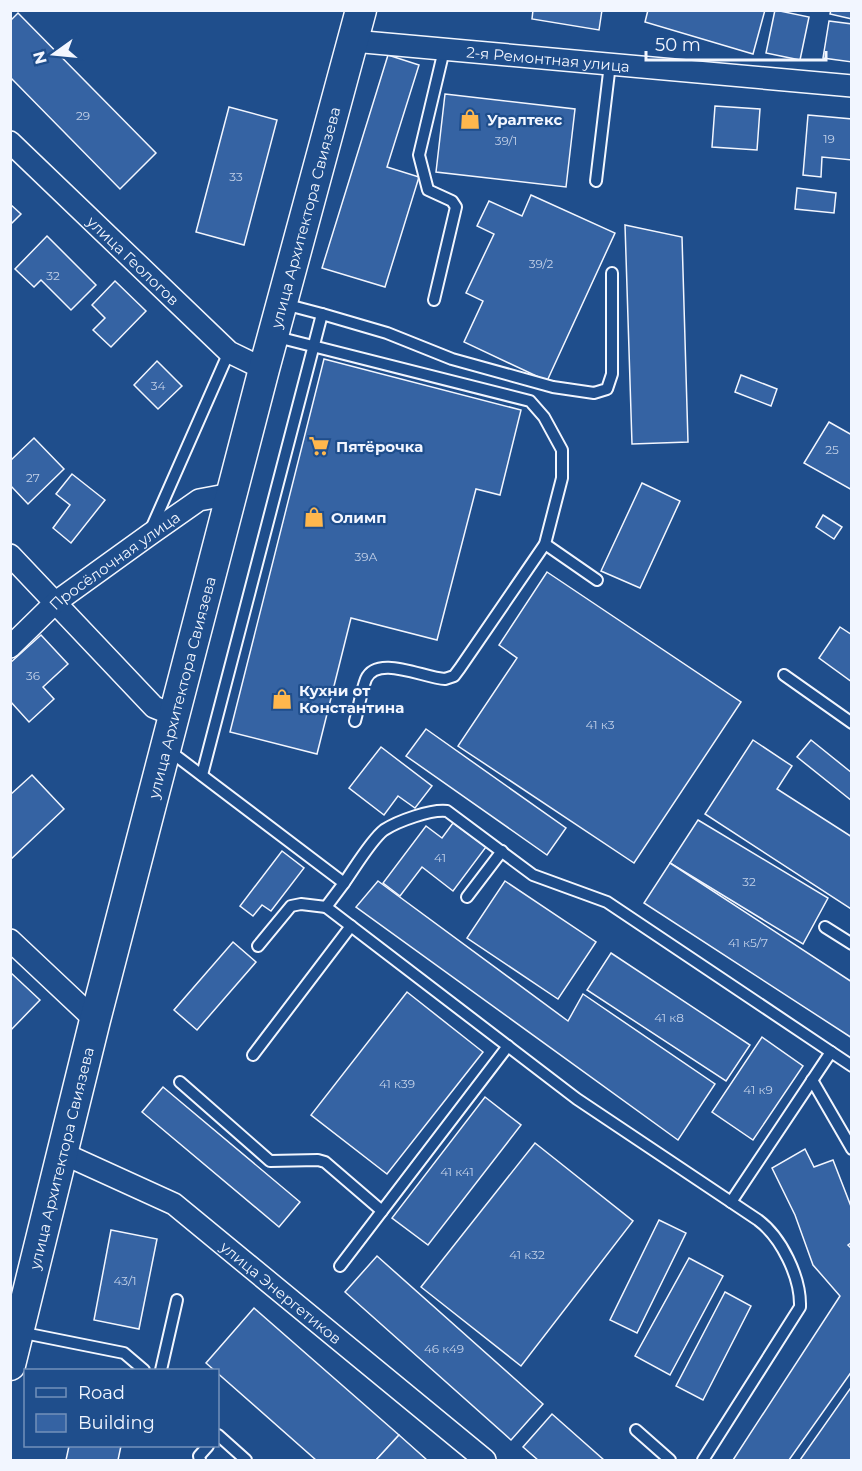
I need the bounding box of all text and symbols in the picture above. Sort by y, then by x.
north arrow [24,24,84,84]
scale bar [646,24,826,62]
text: 50 m [655,34,701,56]
street label: 2-я Ремонтная улица [466,42,631,75]
text: N [29,49,51,66]
street label: улица Архитектора Свиязева [266,105,344,331]
shop icon: Уралтекс [458,107,482,131]
house number: 29 [76,108,90,123]
place label: Уралтекс [487,110,562,129]
house number: 19 [823,131,835,146]
house number: 39/1 [495,133,517,148]
house number: 33 [229,169,243,184]
street label: улица Геологов [83,211,184,309]
house number: 39/2 [529,256,554,271]
house number: 32 [46,268,60,283]
house number: 34 [151,378,165,393]
supermarket icon: Пятёрочка [307,434,331,458]
place label: Пятёрочка [336,437,423,456]
house number: 25 [825,442,839,457]
house number: 27 [26,470,40,485]
shop icon: Олимп [302,505,326,529]
street label: Просёлочная улица [45,507,183,613]
place label: Олимп [331,508,387,527]
house number: 39А [355,549,378,564]
street label: улица Архитектора Свиязева [143,574,219,801]
house number: 36 [26,668,40,683]
place label: Кухни от Константина [299,681,404,717]
shop icon: Кухни от Константина [270,687,294,711]
house number: 41 к3 [586,717,615,732]
house number: 41 [434,850,446,865]
house number: 32 [742,874,756,889]
house number: 41 к5/7 [728,935,768,950]
house number: 41 к8 [654,1010,684,1025]
street label: улица Архитектора Свиязева [24,1045,98,1272]
house number: 41 к39 [379,1076,415,1091]
house number: 41 к9 [743,1082,773,1097]
house number: 41 к41 [440,1164,474,1179]
street label: улица Энергетиков [216,1236,346,1348]
house number: 41 к32 [509,1247,545,1262]
house number: 43/1 [113,1273,137,1288]
house number: 46 к49 [424,1341,464,1356]
legend [24,1369,219,1447]
text: Road [78,1382,125,1404]
text: Building [78,1412,155,1434]

